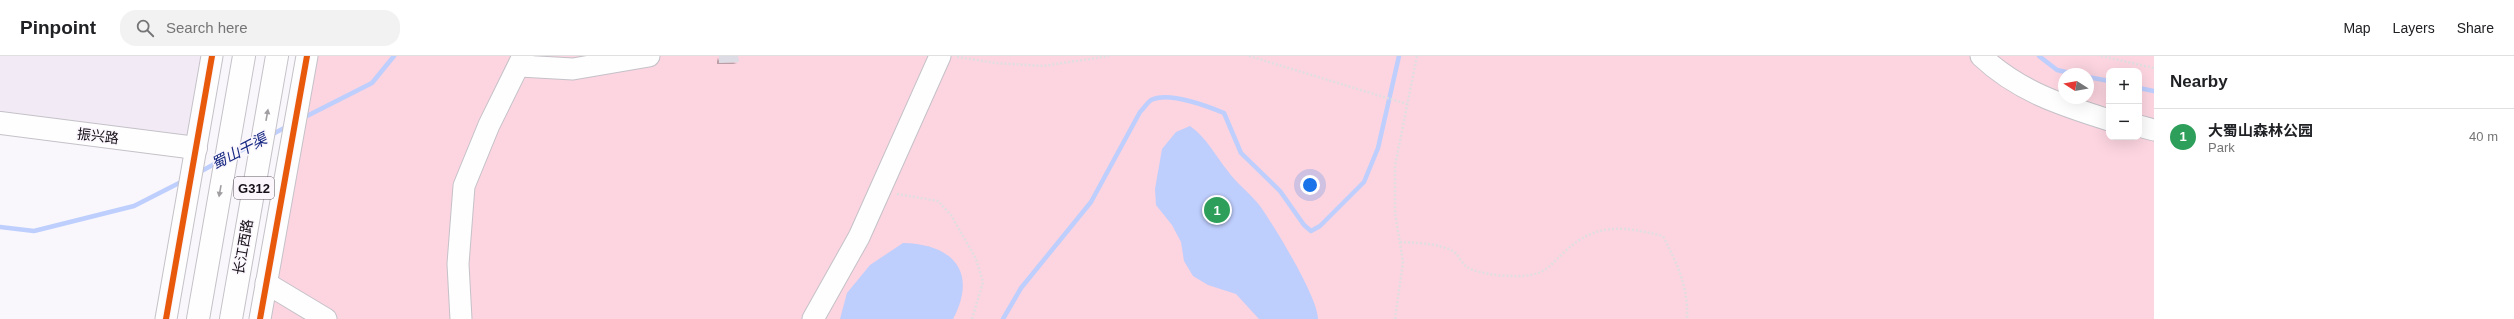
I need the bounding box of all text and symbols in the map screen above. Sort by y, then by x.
search box [120,10,400,46]
text: Pinpoint [20,17,96,38]
icon: search [134,17,156,39]
text: Search here [166,19,248,36]
text: Map [2343,20,2371,36]
text: Layers [2393,20,2435,36]
text: Share [2457,20,2494,36]
north arrow [2058,68,2094,104]
map controls [2106,68,2142,140]
button: + [2106,68,2142,104]
text: Nearby [2170,72,2228,91]
button: − [2106,104,2142,140]
one-way arrow [264,109,270,121]
text: 大蜀山森林公园 [2208,122,2313,139]
street label: 振兴路 [76,126,120,146]
water label: 蜀山干渠 [208,129,271,172]
text: 1 [2179,129,2187,144]
text: 40 m [2469,129,2498,144]
text: Park [2208,140,2235,155]
your location [1300,175,1320,195]
road number: G312 [234,177,274,199]
one-way arrow [217,185,223,197]
pin: 1 [1204,195,1230,225]
street label: 长江西路 [230,218,256,276]

